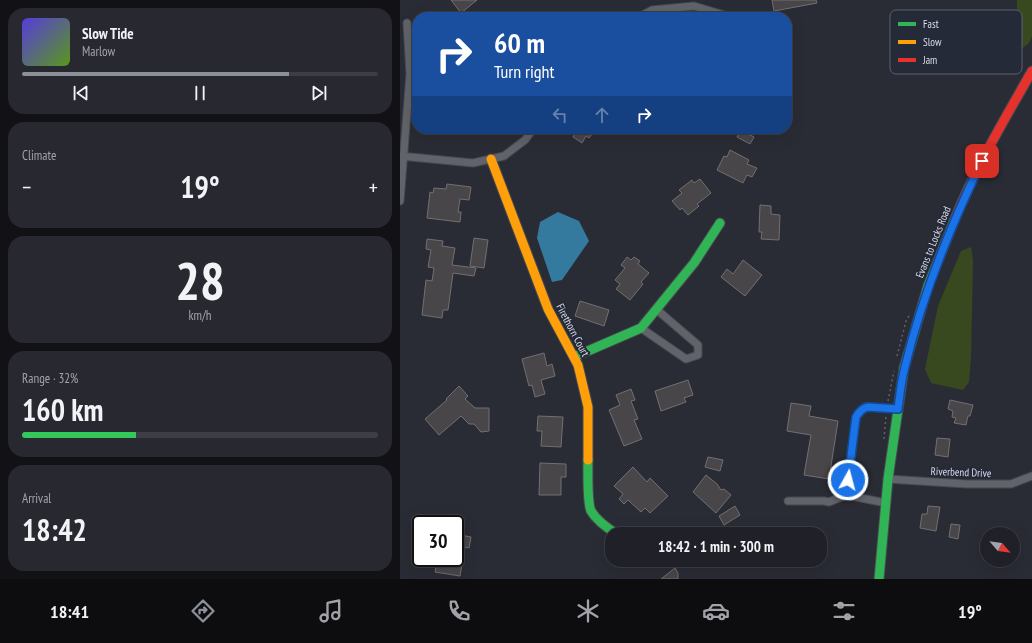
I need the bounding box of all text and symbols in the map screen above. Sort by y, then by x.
legend [890,10,1022,74]
text: Fast [923,17,939,31]
text: Slow Tide [82,24,134,43]
text: 60 m [494,24,545,61]
icon: right [428,28,480,80]
text: Slow [923,35,942,49]
text: Marlow [82,43,115,60]
text: Jam [922,53,937,67]
text: Turn right [494,60,554,83]
icon: previous [70,82,92,104]
icon: pause [189,82,211,104]
icon: next [308,82,330,104]
icon: left [549,104,571,126]
icon: ahead [591,104,613,126]
icon: right [633,104,655,126]
pin [965,144,999,178]
text: Climate [22,147,56,164]
icon: arrive [971,150,993,172]
text: 19° [180,167,220,206]
text: − [22,173,31,201]
text: + [369,173,378,201]
street label: Evans to Locks Road [912,204,954,280]
text: 28 [175,247,225,314]
street label: Firethorn Court [553,301,593,359]
text: km/h [188,307,212,324]
text: Range · 32% [22,370,78,387]
text: 160 km [22,390,103,429]
position arrow [827,459,869,501]
street label: Riverbend Drive [930,464,992,480]
text: Arrival [22,490,51,507]
text: 18:42 [22,510,87,549]
speed limit sign: 30 [412,515,464,567]
north arrow [980,527,1020,567]
map controls [980,527,1020,567]
text: 18:42 · 1 min · 300 m [658,537,774,556]
icon: directions [189,597,217,625]
icon: music [317,597,345,625]
icon: phone [445,597,473,625]
icon: climate [574,597,602,625]
icon: car [702,597,730,625]
icon: filters [830,597,858,625]
text: 18:41 [50,600,89,623]
text: 19° [958,600,982,623]

